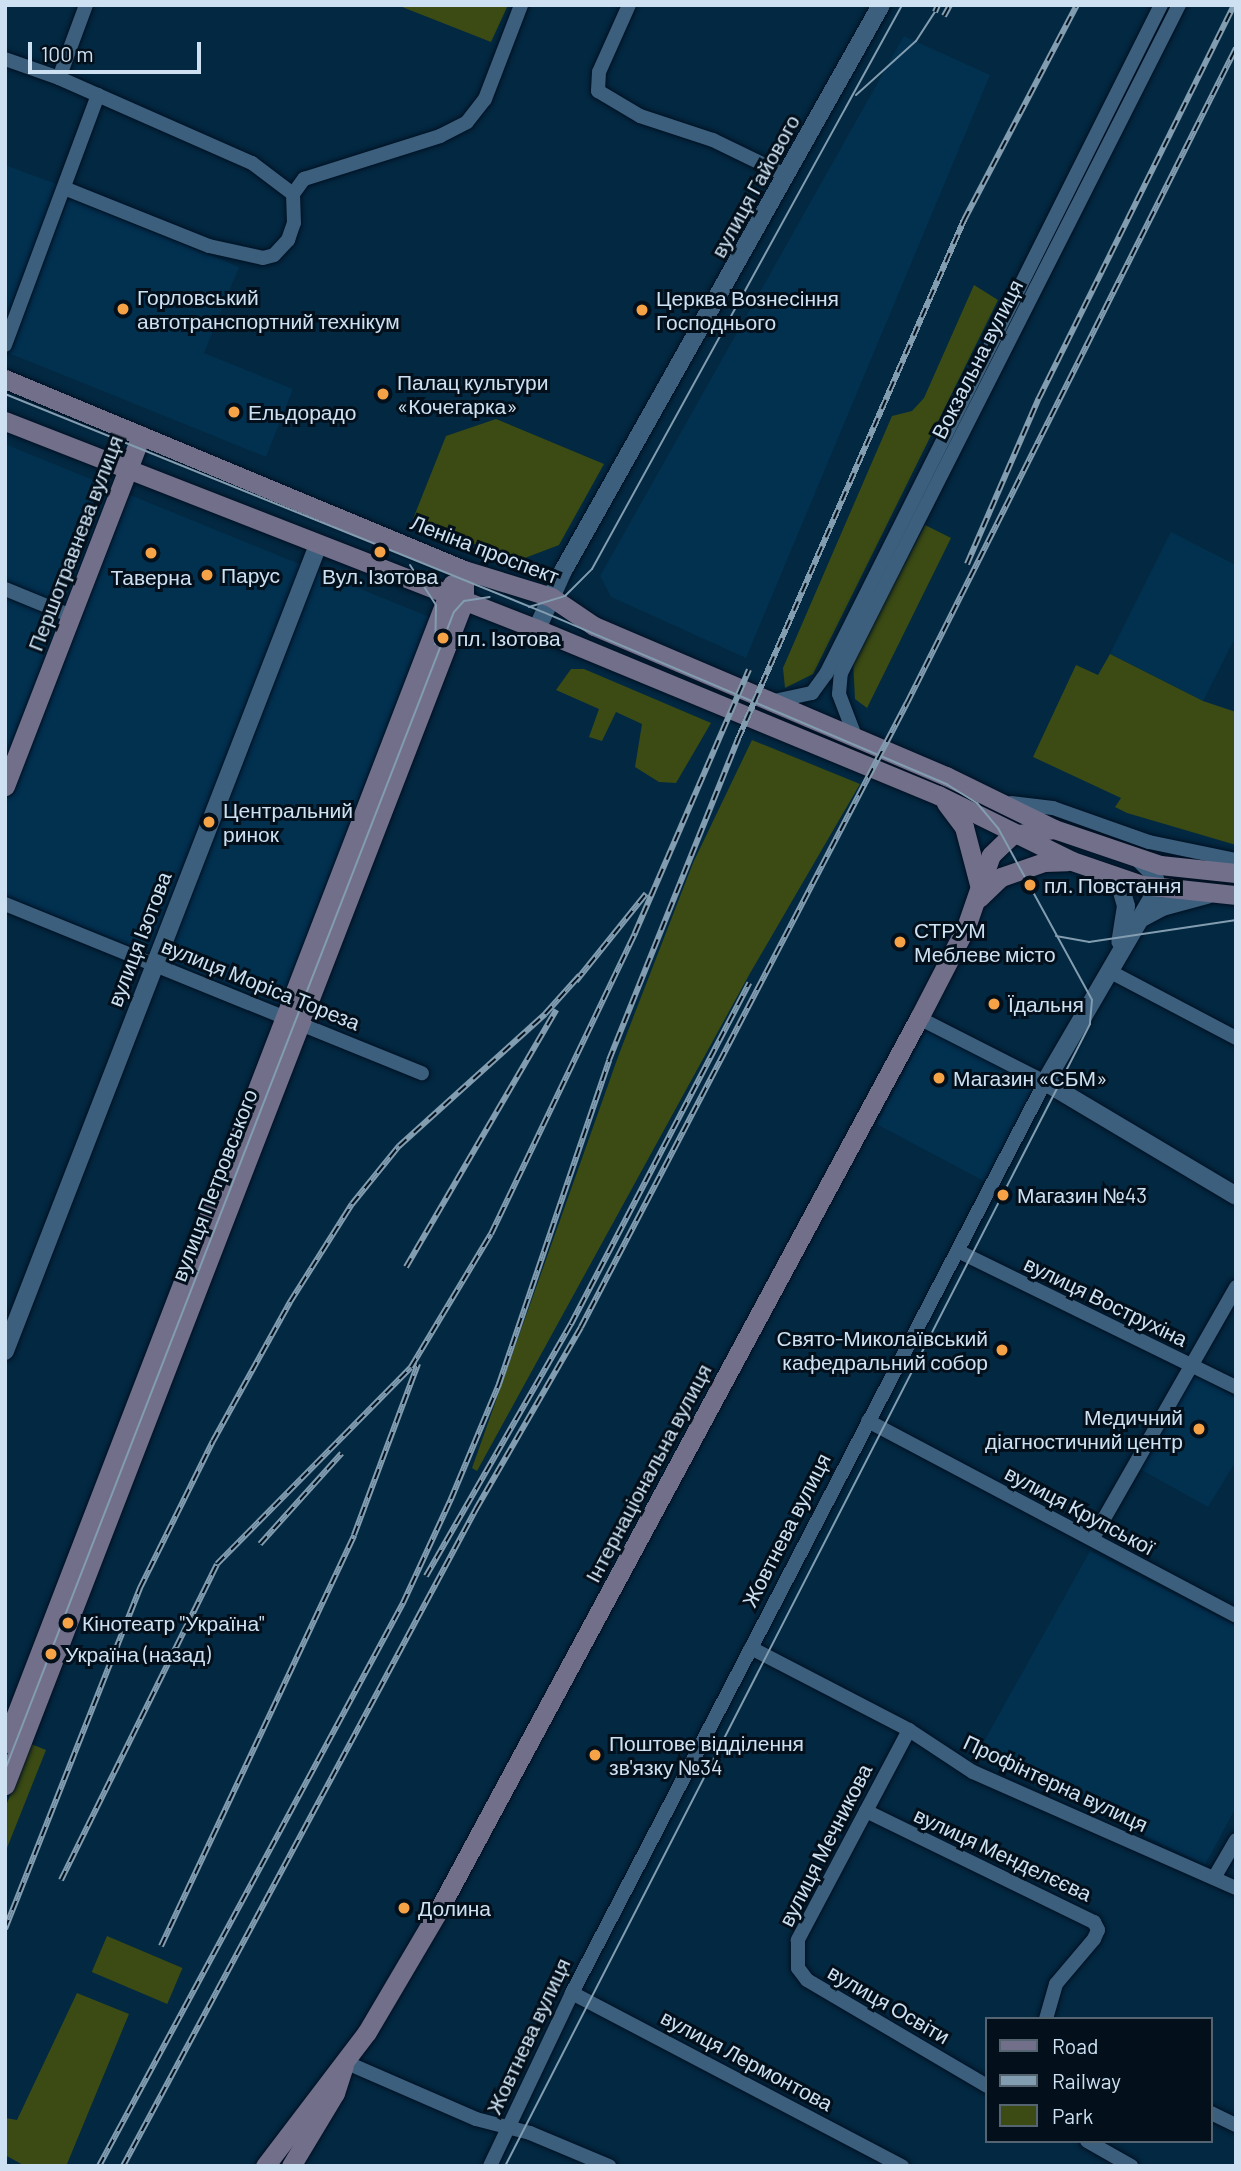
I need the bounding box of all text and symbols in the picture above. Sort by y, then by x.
scale bar [32,28,205,72]
text: 100 m [41,41,94,66]
street label: вулиця Гайового [705,110,805,262]
street label: Вокзальна вулиця [926,275,1028,443]
place label: Горловський автотранспортний технікум [137,284,400,334]
place label: Церква Вознесіння Господнього [656,285,839,335]
marker: Горловський автотранспортний технікум [115,301,131,317]
marker: Церква Вознесіння Господнього [634,302,650,318]
place label: Палац культури «Кочегарка» [397,369,548,419]
marker: Палац культури «Кочегарка» [375,386,391,402]
place label: Ельдорадо [248,399,356,425]
marker: Ельдорадо [226,404,242,420]
street label: Першотравнева вулиця [22,432,128,654]
street label: Леніна проспект [407,509,563,589]
marker: Вул. Ізотова [372,544,388,560]
marker: Таверна [143,545,159,561]
place label: Парус [221,562,280,588]
place label: Вул. Ізотова [322,563,438,589]
place label: Таверна [110,564,192,590]
marker: Парус [199,567,215,583]
place label: пл. Ізотова [457,625,561,651]
marker: пл. Ізотова [435,630,451,646]
place label: Центральний ринок [223,797,353,847]
marker: Центральний ринок [201,814,217,830]
street label: вулиця Ізотова [102,868,176,1010]
place label: пл. Повстання [1044,872,1181,898]
marker: пл. Повстання [1022,877,1038,893]
place label: СТРУМ Меблеве місто [914,917,1056,967]
street label: вулиця Моріса Тореза [158,933,364,1035]
marker: СТРУМ Меблеве місто [892,934,908,950]
place label: Їдальня [1008,991,1084,1017]
marker: Їдальня [986,996,1002,1012]
place label: Магазин «СБМ» [953,1065,1107,1091]
marker: Магазин «СБМ» [931,1070,947,1086]
street label: вулиця Петровського [166,1085,262,1285]
place label: Магазин №43 [1017,1182,1147,1208]
marker: Магазин №43 [995,1187,1011,1203]
street label: вулиця Вострухіна [1020,1251,1192,1351]
place label: Свято-Миколаївський кафедральний собор [777,1325,988,1375]
marker: Свято-Миколаївський кафедральний собор [994,1342,1010,1358]
street label: Інтернаціональна вулиця [580,1359,716,1587]
place label: Медичний діагностичний центр [985,1404,1183,1454]
marker: Медичний діагностичний центр [1189,1419,1209,1439]
street label: Жовтнева вулиця [736,1449,836,1611]
street label: вулиця Крупської [1001,1460,1159,1560]
place label: Кінотеатр "Україна" [82,1610,265,1636]
marker: Кінотеатр "Україна" [60,1615,76,1631]
place label: Україна (назад) [65,1641,211,1667]
marker: Україна (назад) [43,1646,59,1662]
street label: Профінтерна вулиця [960,1729,1152,1837]
place label: Поштове відділення зв'язку №34 [609,1730,804,1780]
marker: Поштове відділення зв'язку №34 [587,1747,603,1763]
street label: вулиця Мечникова [773,1760,877,1930]
street label: вулиця Менделєєва [910,1802,1096,1906]
place label: Долина [418,1895,491,1921]
marker: Долина [396,1900,412,1916]
street label: Жовтнева вулиця [481,1954,575,2118]
street label: вулиця Освіти [824,1959,954,2049]
street label: вулиця Лермонтова [657,2004,837,2116]
legend [986,2017,1213,2143]
text: Road [1052,2033,1098,2058]
text: Railway [1052,2068,1121,2093]
text: Park [1052,2103,1093,2128]

